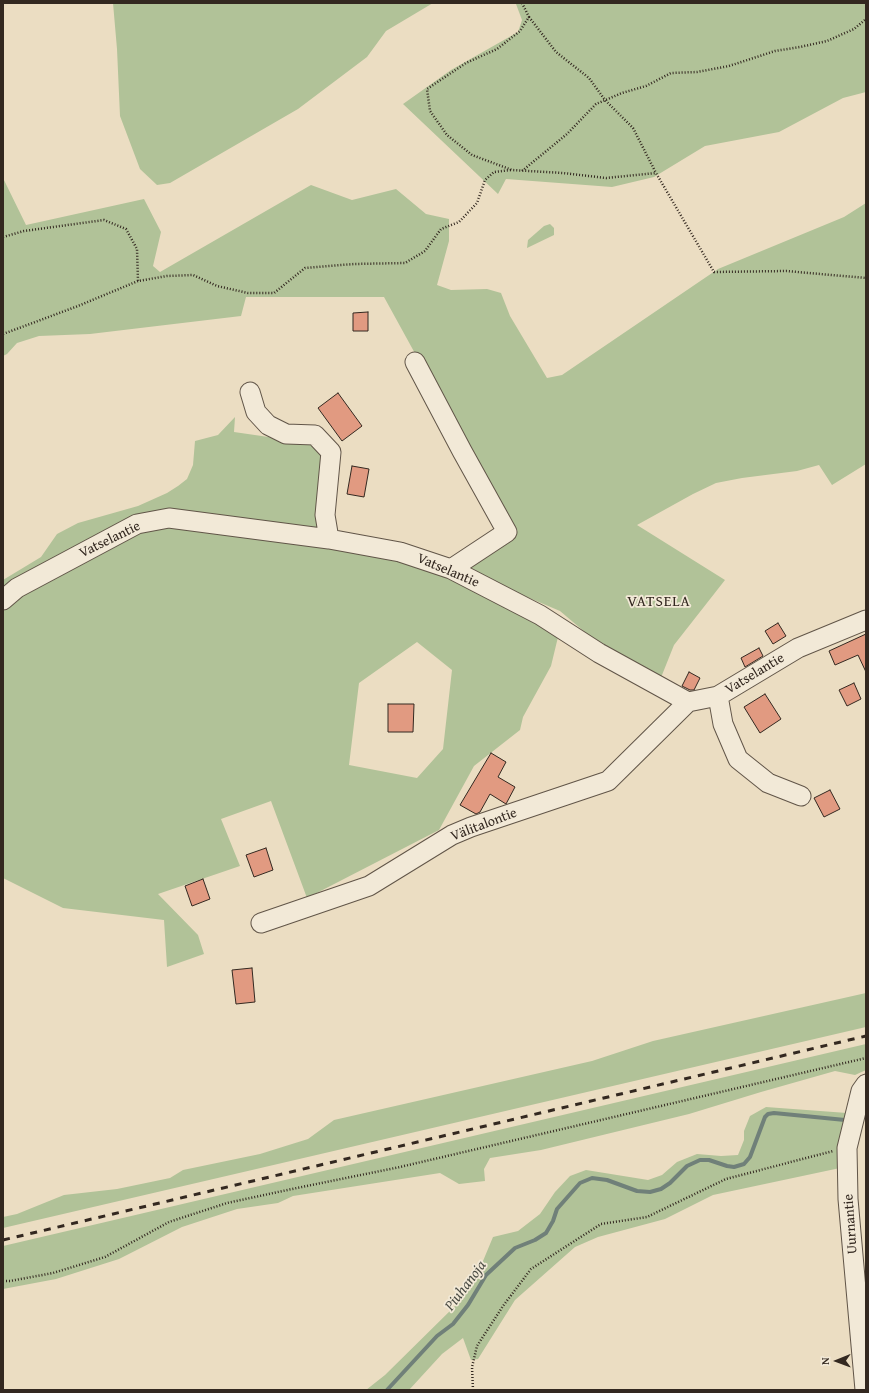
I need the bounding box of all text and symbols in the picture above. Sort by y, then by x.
street label: Vatselantie [77,518,143,562]
street label: Vatselantie [414,550,482,592]
district label: VATSELA [627,593,691,611]
street label: Vatselantie [722,650,788,698]
street label: Välitalontie [449,805,519,845]
street label: Uurnantie [841,1193,861,1255]
water label: Piuhanoja [441,1257,491,1315]
north arrow [817,1341,857,1381]
text: N [817,1357,833,1365]

